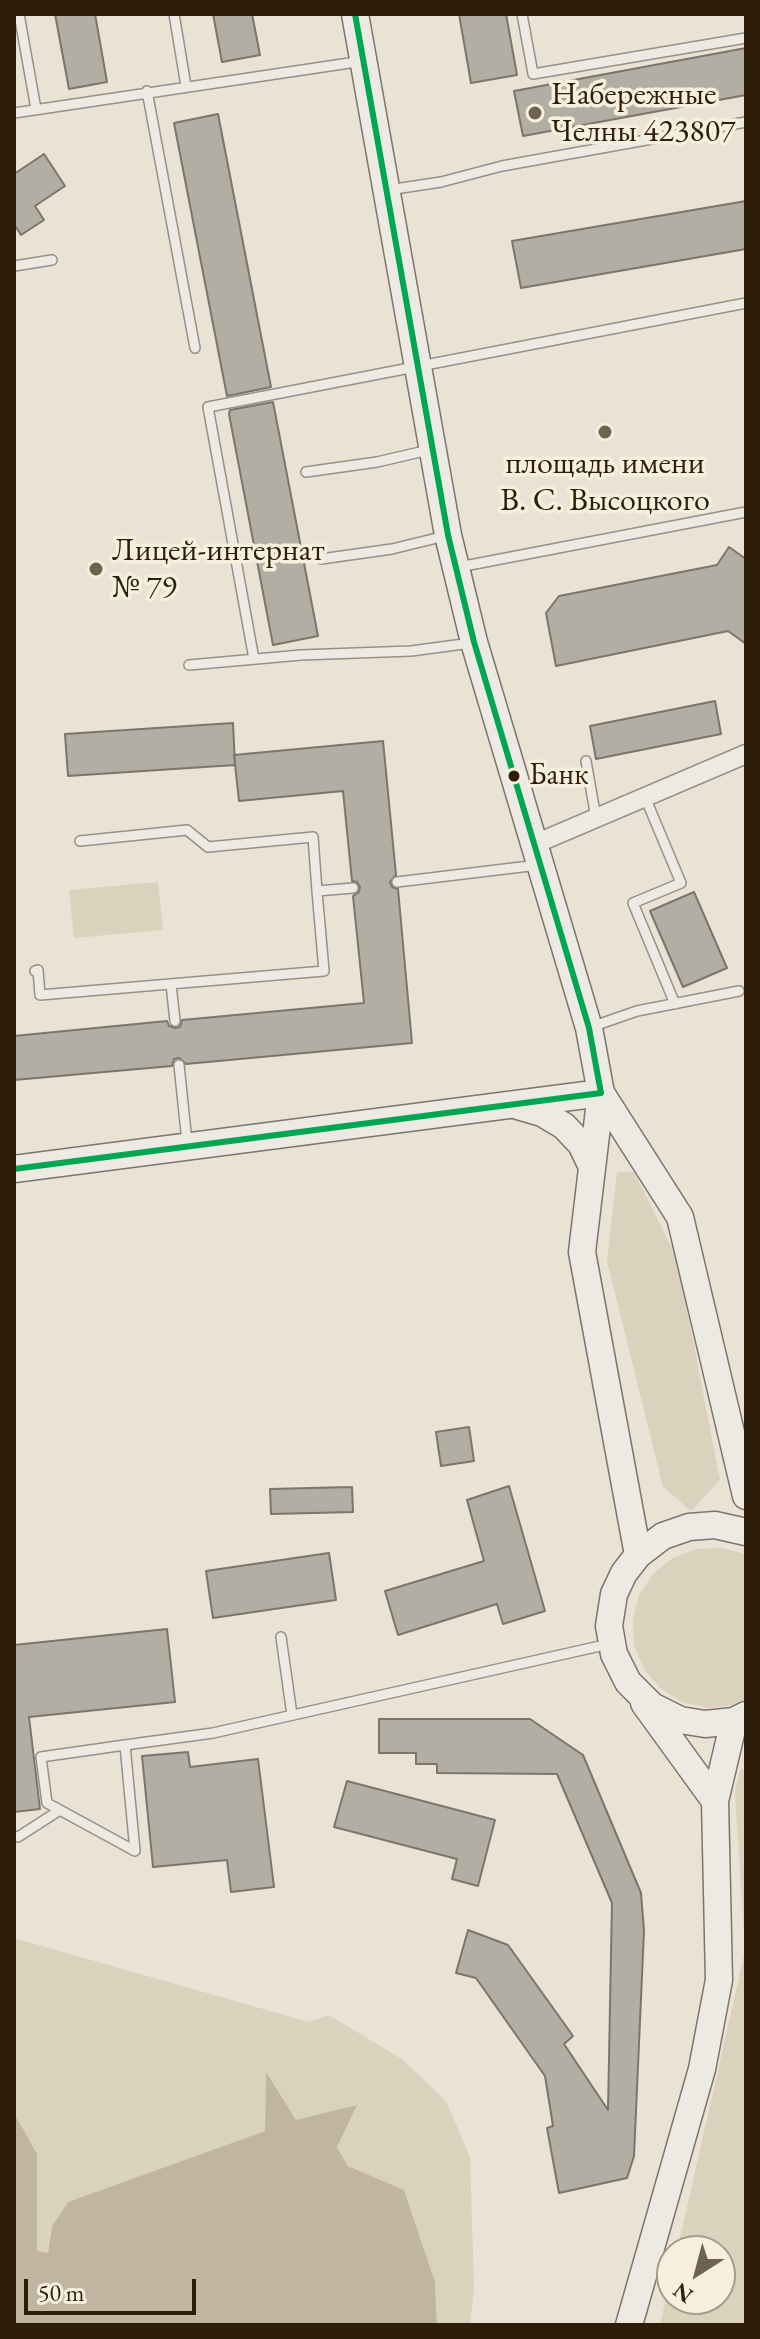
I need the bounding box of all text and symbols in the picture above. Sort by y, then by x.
place label: Набережные Челны 423807 [551,76,735,151]
marker: Набережные Челны 423807 [526,104,544,122]
marker: площадь имени В. С. Высоцкого [596,423,614,441]
place label: площадь имени В. С. Высоцкого [500,445,710,520]
place label: Лицей-интернат № 79 [112,532,325,607]
marker: Лицей-интернат № 79 [87,560,105,578]
place label: Банк [529,758,589,794]
marker: Банк [506,768,522,784]
north arrow [656,2235,736,2315]
scale bar [28,2263,200,2313]
text: N [667,2276,699,2310]
text: 50 m [38,2277,85,2308]

